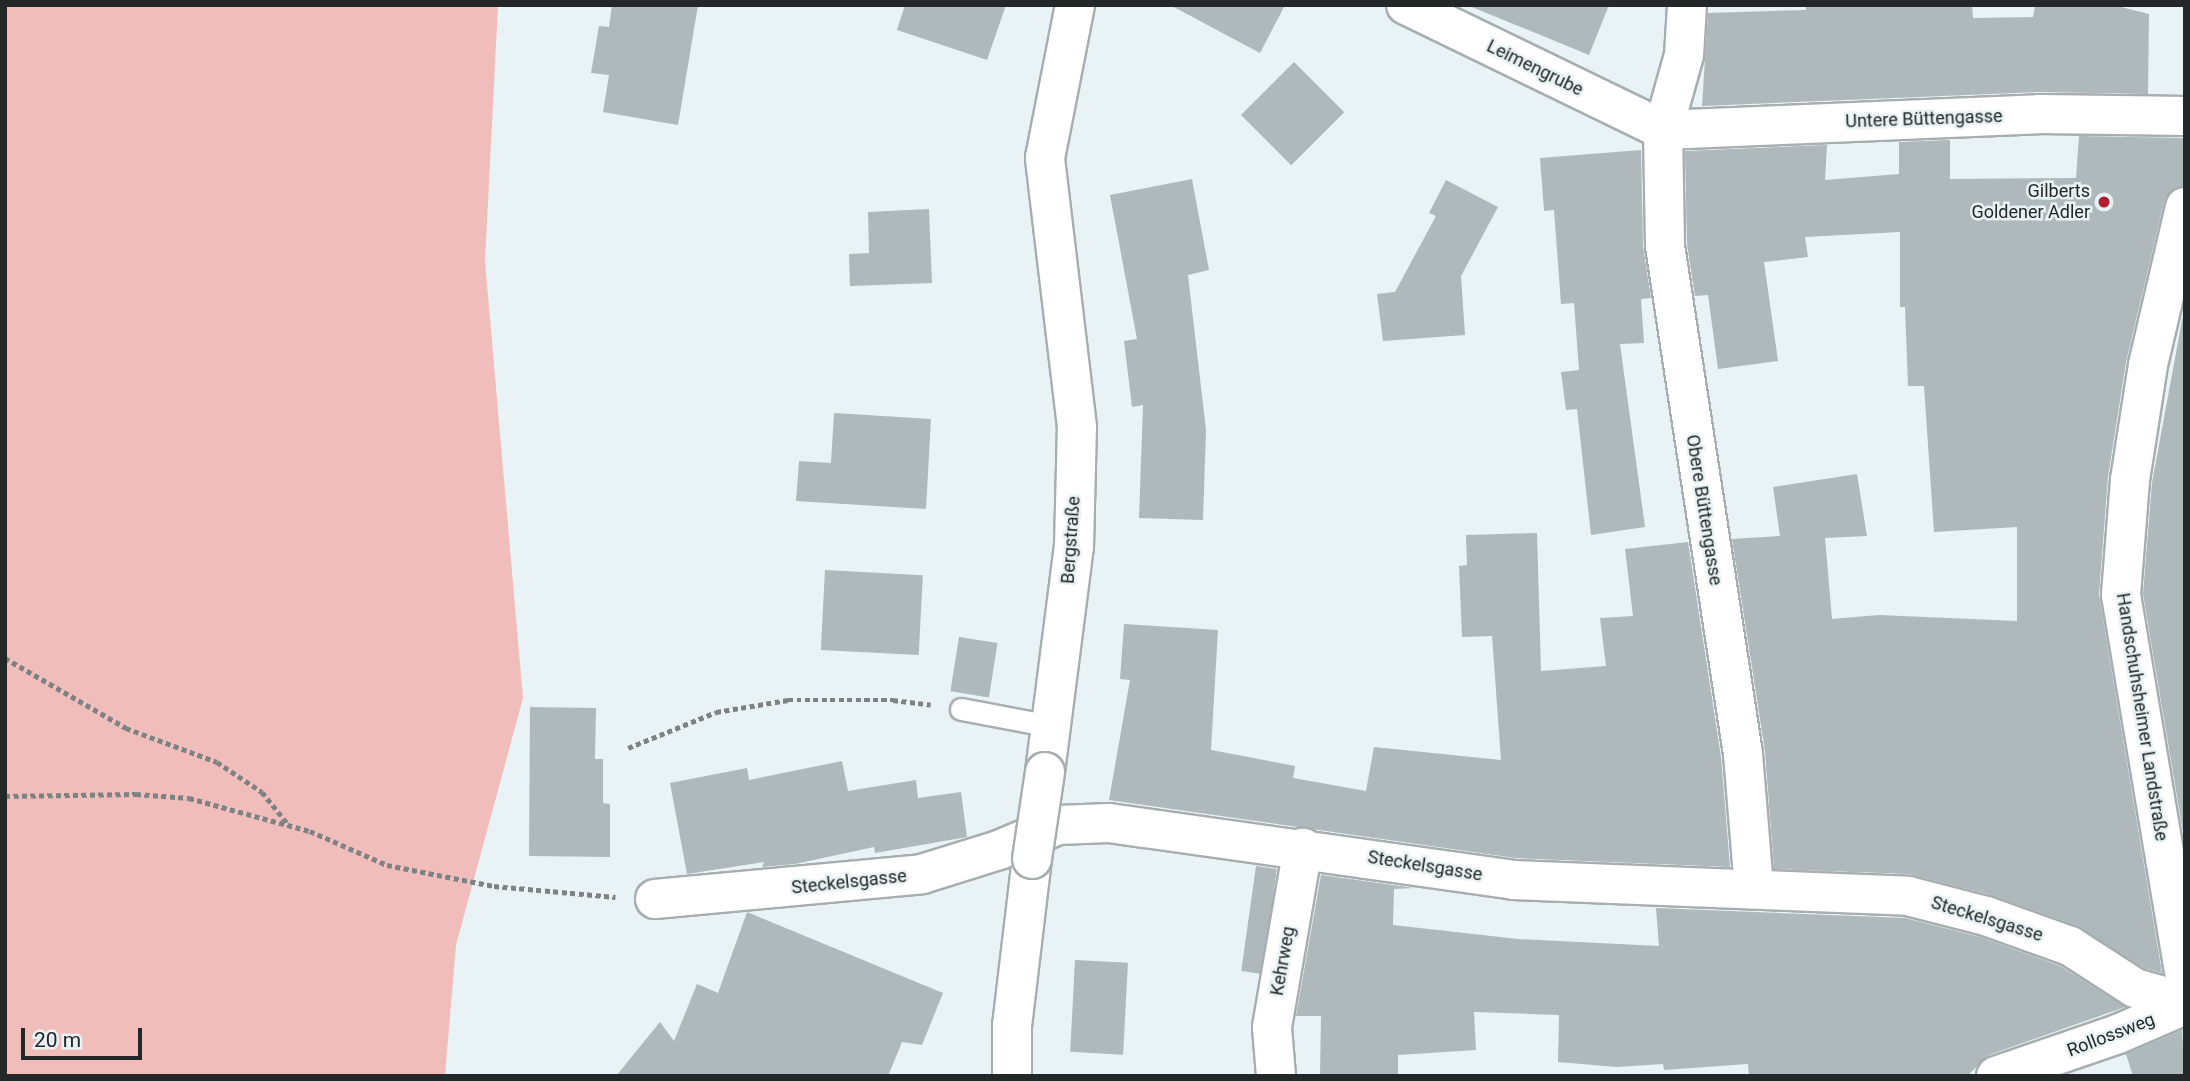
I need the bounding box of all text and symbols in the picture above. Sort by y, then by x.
street label: Leimengrube [1483,35,1587,101]
street label: Untere Büttengasse [1845,105,2003,133]
place label: Gilberts Goldener Adler [1971,181,2090,224]
marker: Gilberts Goldener Adler [2096,194,2112,210]
street label: Obere Büttengasse [1681,433,1727,587]
street label: Bergstraße [1057,495,1085,585]
street label: Handschuhsheimer Landstraße [2112,591,2172,843]
street label: Steckelsgasse [1366,846,1484,886]
street label: Steckelsgasse [790,865,908,899]
street label: Steckelsgasse [1929,892,2045,946]
street label: Kehrweg [1266,925,1300,997]
street label: Rollossweg [2064,1008,2158,1062]
scale bar [24,1014,145,1058]
text: 20 m [34,1028,81,1052]

